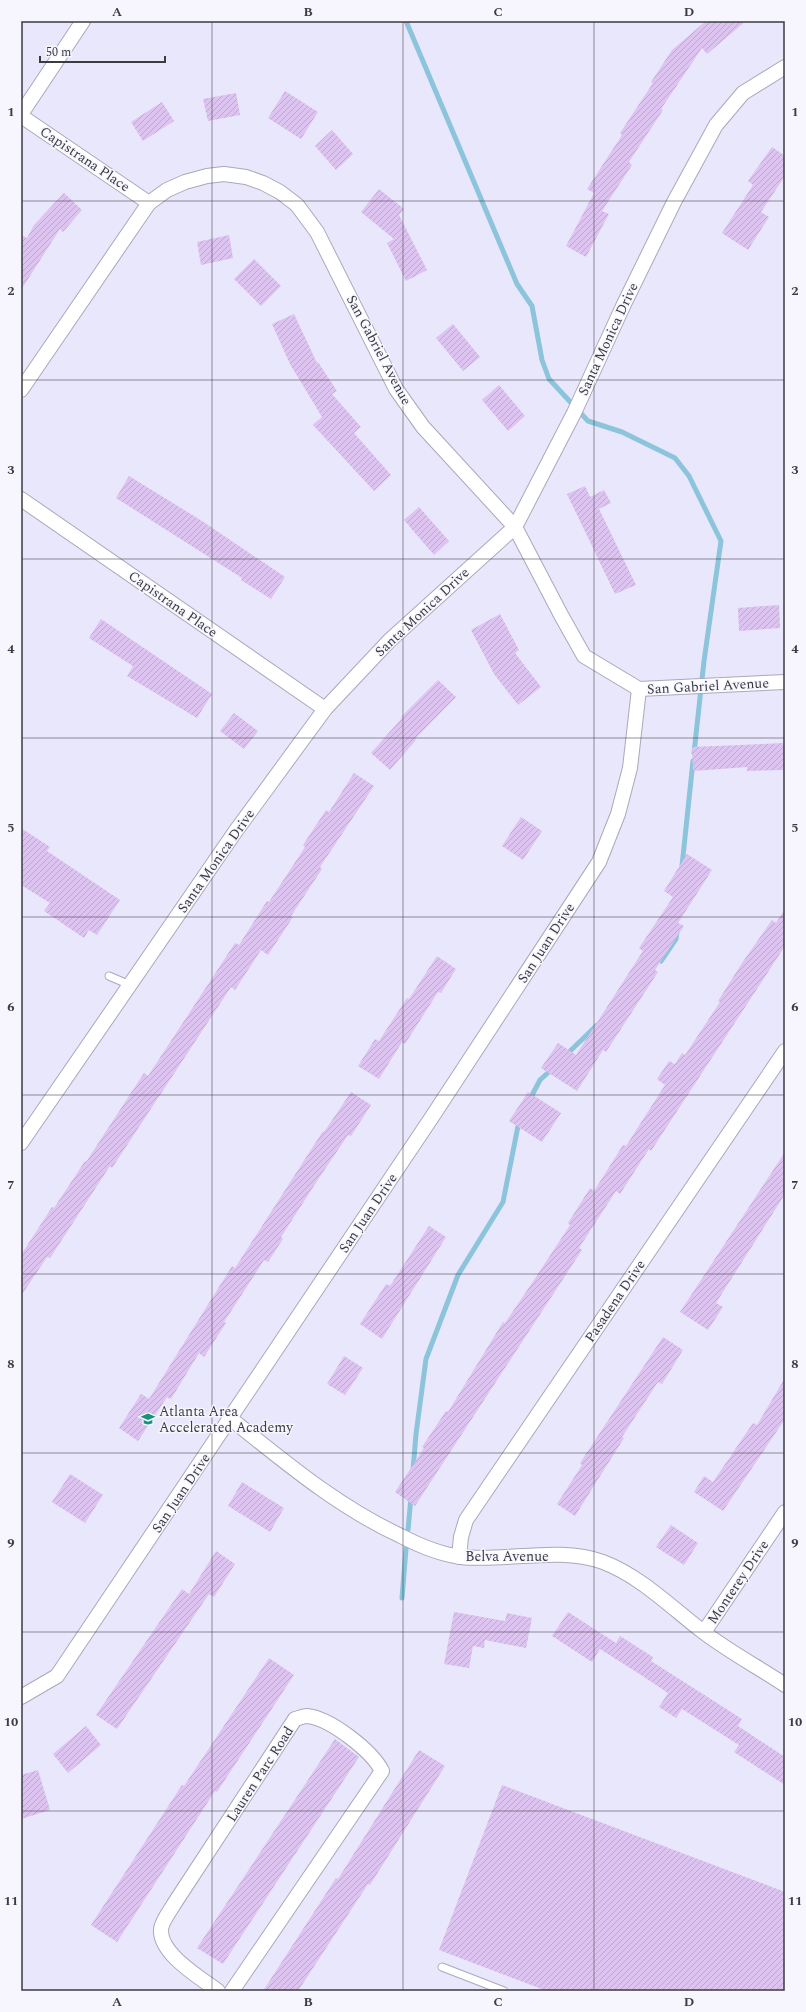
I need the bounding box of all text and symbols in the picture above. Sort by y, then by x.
text: A [112,2,122,22]
text: B [303,2,313,22]
text: C [493,2,503,22]
text: D [684,2,694,22]
scale bar [40,38,165,64]
text: 50 m [46,43,71,62]
text: 1 [7,102,15,122]
text: 1 [791,102,799,122]
street label: Capistrana Place [36,121,134,197]
street label: Santa Monica Drive [573,279,644,399]
text: 2 [7,281,15,301]
text: 2 [791,281,799,301]
street label: San Gabriel Avenue [341,291,417,409]
text: 3 [7,460,15,480]
text: 3 [791,460,799,480]
street label: Santa Monica Drive [370,562,474,662]
street label: Capistrana Place [124,565,222,643]
text: 4 [7,639,15,659]
text: 4 [791,639,799,659]
street label: San Gabriel Avenue [646,672,770,700]
street label: Santa Monica Drive [172,805,260,917]
text: 5 [7,818,15,838]
text: 5 [791,818,799,838]
street label: San Juan Drive [512,898,580,987]
text: 6 [7,997,15,1017]
text: 6 [791,997,799,1017]
street label: San Juan Drive [334,1169,403,1257]
text: 7 [7,1175,15,1195]
text: 7 [791,1175,799,1195]
street label: Pasadena Drive [580,1255,651,1347]
text: 8 [7,1354,15,1374]
text: 8 [791,1354,799,1374]
place label: Atlanta Area Accelerated Academy [159,1401,294,1438]
school or university icon: Atlanta Area Accelerated Academy [140,1411,156,1427]
street label: San Juan Drive [147,1449,216,1537]
text: 9 [7,1533,15,1553]
text: 9 [791,1533,799,1553]
street label: Monterey Drive [702,1535,774,1628]
street label: Belva Avenue [465,1546,549,1567]
text: 10 [4,1712,18,1732]
text: 10 [788,1712,802,1732]
street label: Lauren Parc Road [221,1722,299,1826]
text: 11 [4,1891,18,1911]
text: 11 [788,1891,802,1911]
text: A [112,1992,122,2012]
text: B [303,1992,313,2012]
text: C [493,1992,503,2012]
text: D [684,1992,694,2012]

